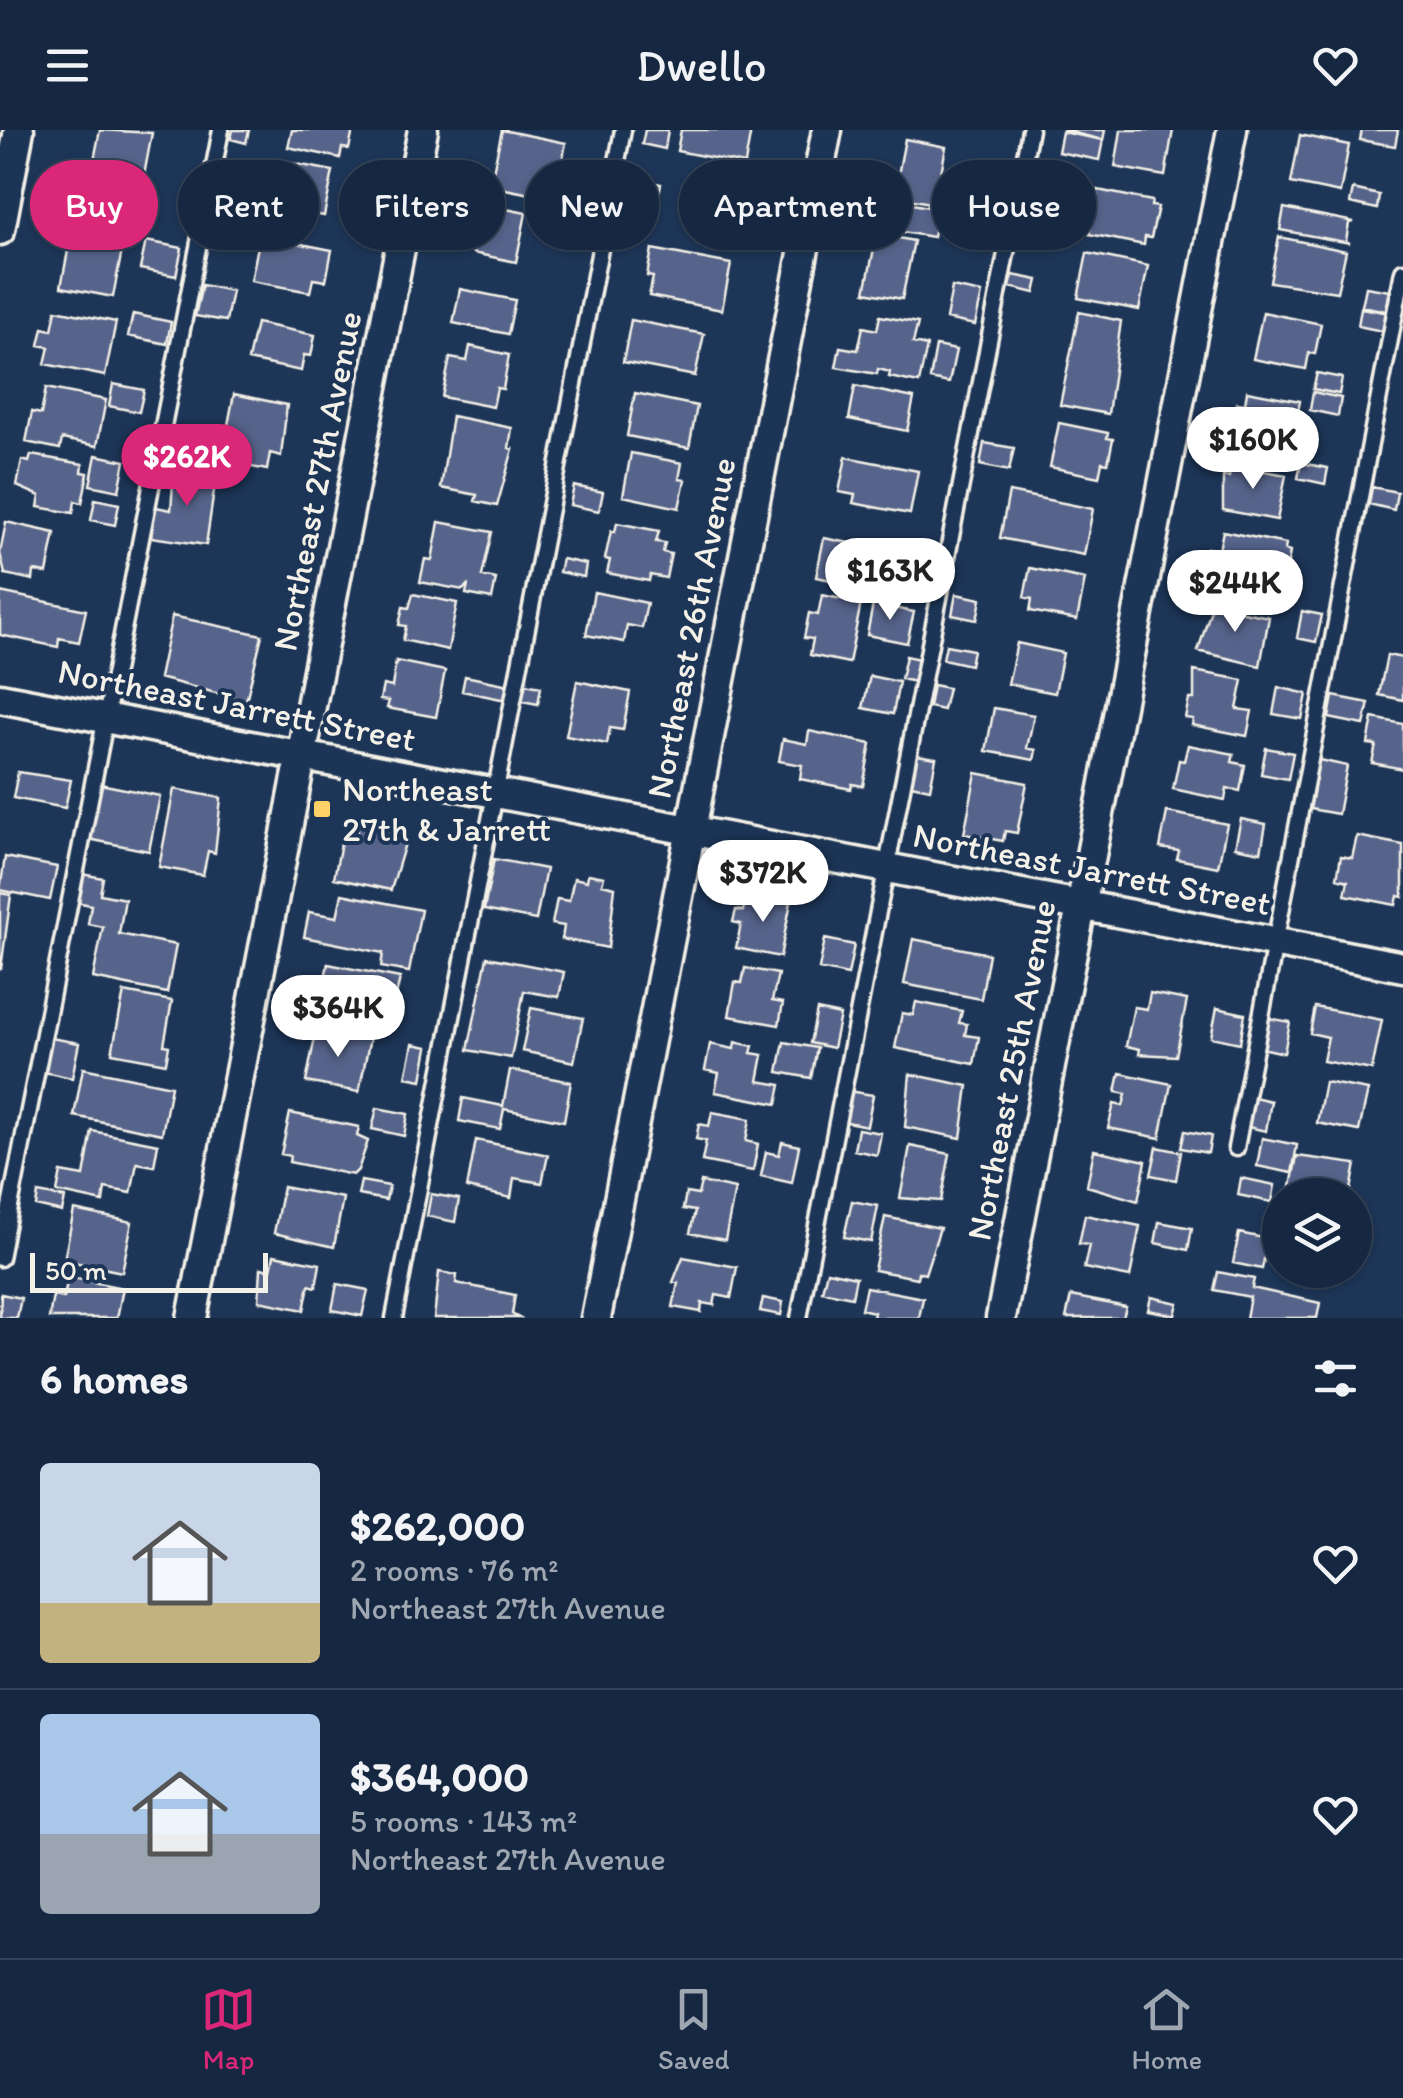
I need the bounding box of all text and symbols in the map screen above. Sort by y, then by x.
icon: menu [40,38,95,93]
text: Dwello [636,38,767,92]
icon: heart [1308,38,1363,93]
chip: Buy [30,160,158,250]
chip: Rent [178,160,319,250]
chip: Filters [339,160,505,250]
chip: New [525,160,659,250]
chip: Apartment [679,160,912,250]
chip: House [932,160,1096,250]
street label: Northeast 27th Avenue [263,308,371,654]
pin: $160K [1183,407,1323,492]
text: $160K [1209,420,1297,458]
pin: $262K [117,424,257,509]
text: $262K [143,437,231,475]
street label: Northeast 26th Avenue [637,454,745,802]
pin: $163K [820,538,960,623]
pin: $244K [1165,550,1305,635]
text: $163K [847,551,933,589]
text: $244K [1189,563,1281,601]
street label: Northeast Jarrett Street [55,650,419,760]
place label: Northeast 27th & Jarrett [342,768,551,850]
marker: Northeast 27th & Jarrett [311,798,333,820]
street label: Northeast Jarrett Street [910,814,1274,924]
pin: $372K [693,840,833,925]
text: $372K [720,853,806,891]
street label: Northeast 25th Avenue [957,896,1065,1244]
pin: $364K [268,975,408,1060]
text: $364K [293,988,383,1026]
map controls [1262,1178,1372,1288]
button: layers [1262,1178,1372,1288]
scale bar [30,1248,268,1292]
text: 50 m [45,1253,107,1287]
icon: filters [1308,1351,1363,1406]
text: 6 homes [40,1353,188,1404]
text: $262,000 [350,1500,525,1551]
icon: home [120,1503,240,1623]
icon: heart [1308,1536,1363,1591]
text: 2 rooms · 76 m² [350,1551,559,1589]
text: Northeast 27th Avenue [350,1589,666,1627]
text: $364,000 [350,1751,529,1802]
icon: home [120,1754,240,1874]
icon: heart [1308,1787,1363,1842]
text: 5 rooms · 143 m² [350,1802,577,1840]
text: Northeast 27th Avenue [350,1840,666,1878]
tab: Map [201,1982,256,2076]
tab: Saved [658,1982,729,2076]
tab: Home [1131,1982,1202,2076]

